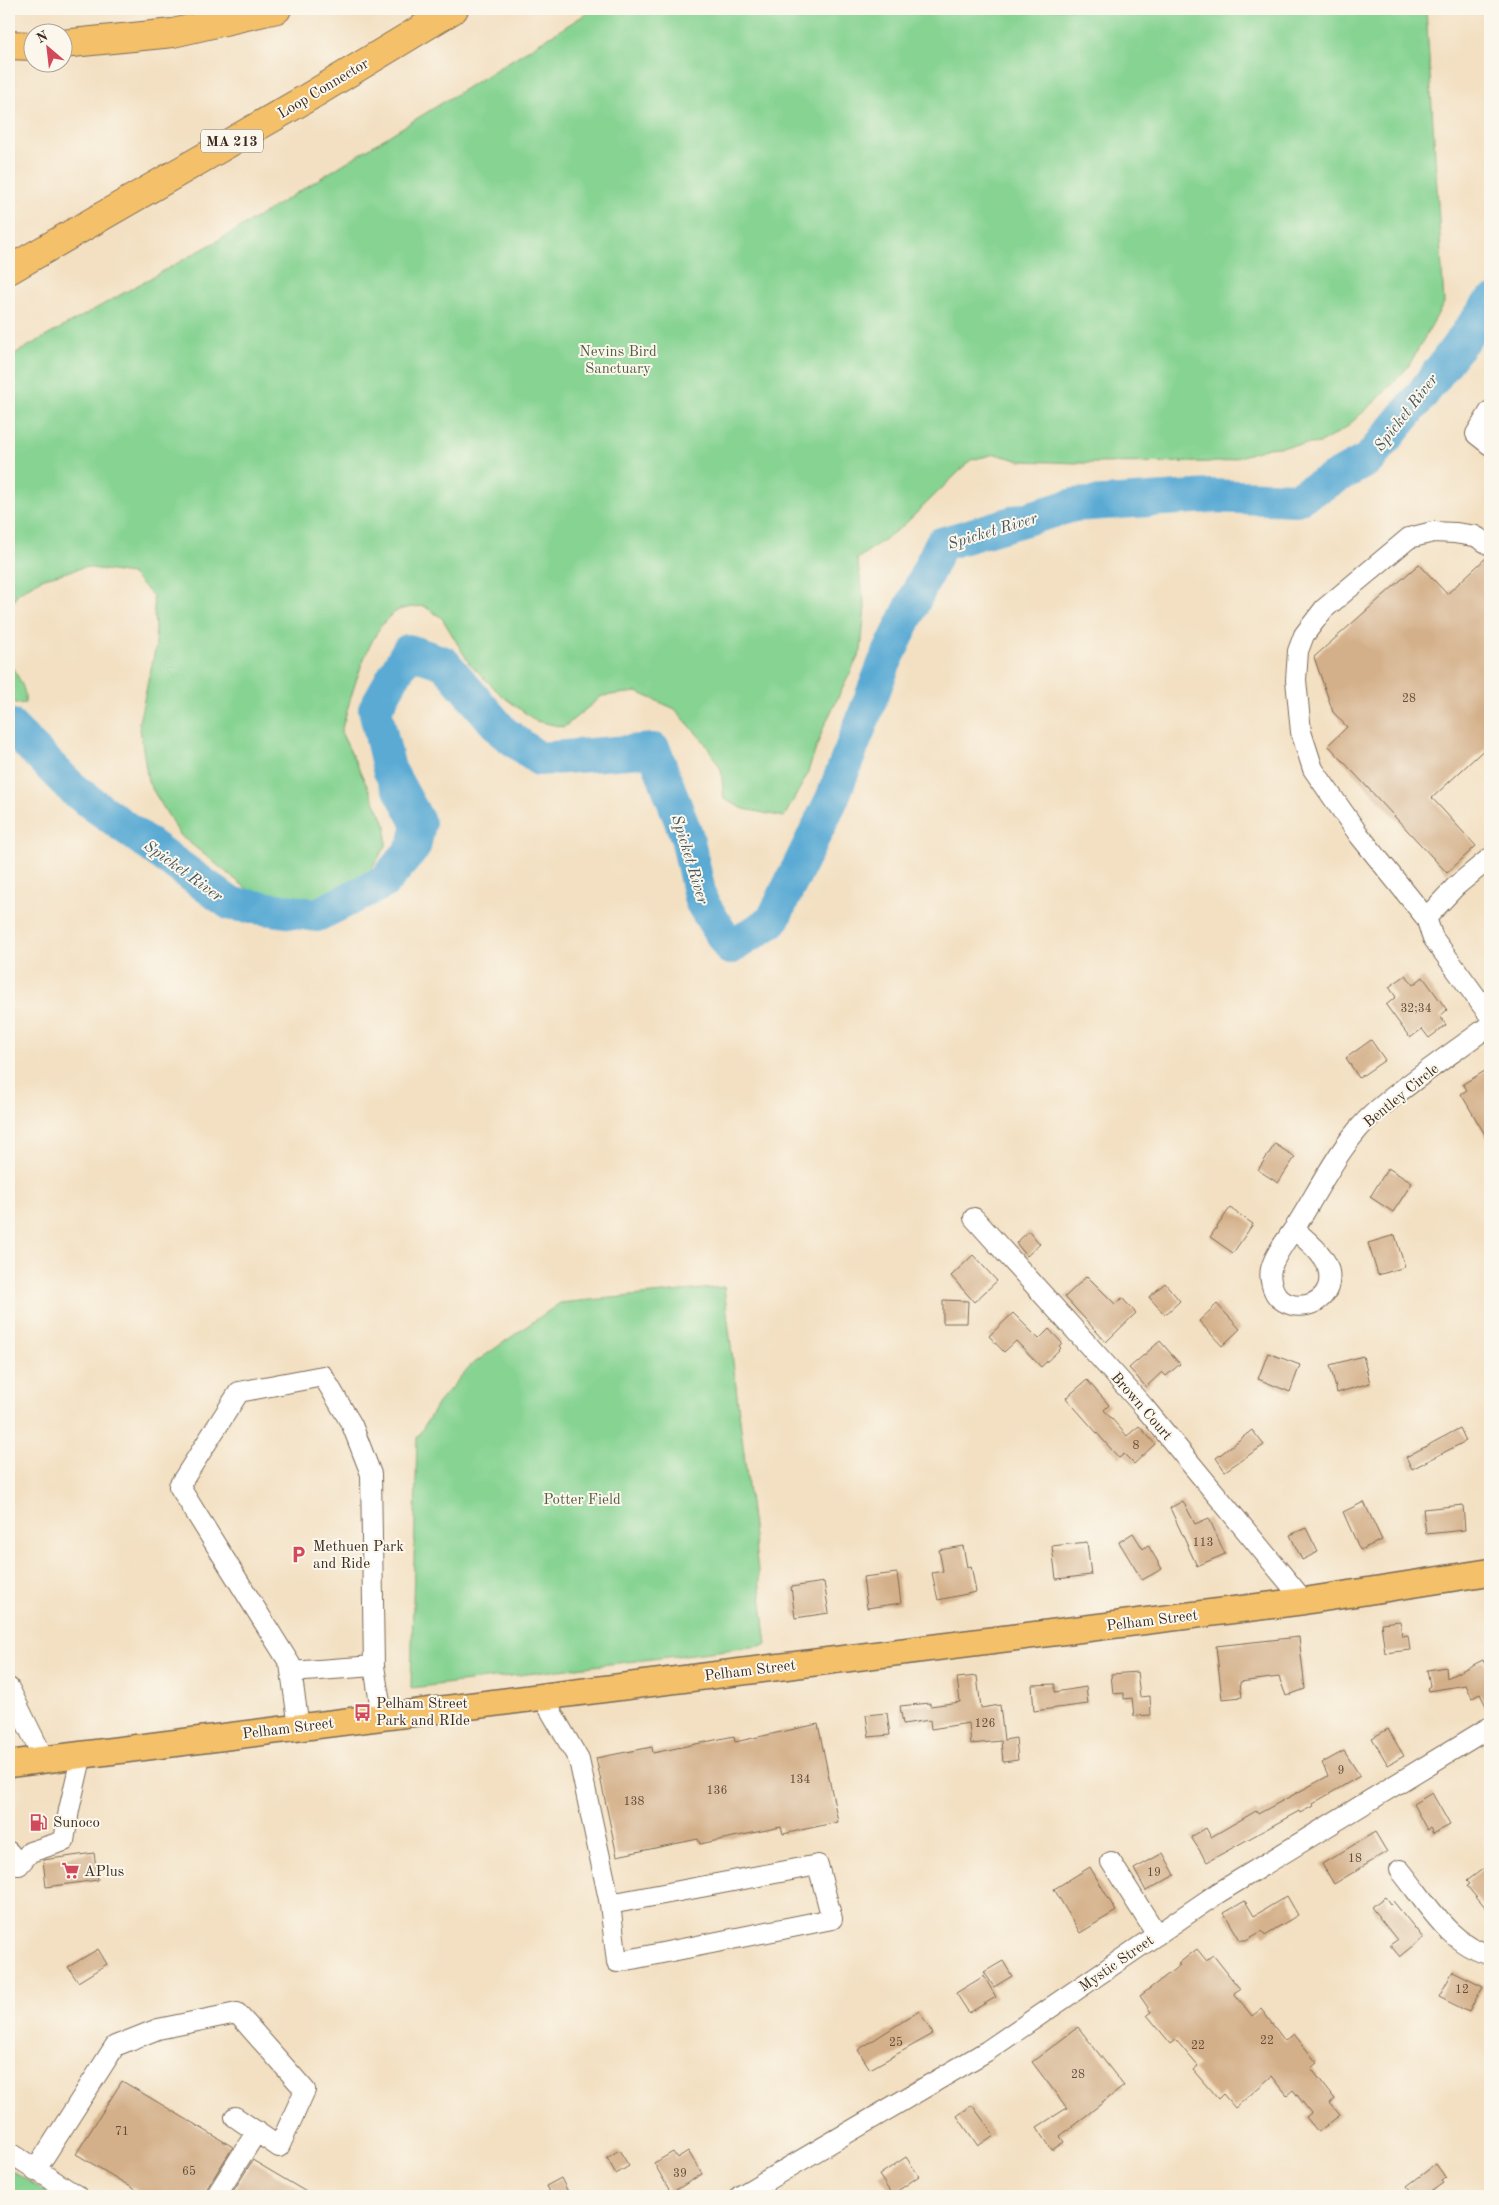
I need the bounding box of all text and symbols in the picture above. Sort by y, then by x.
north arrow [22,22,72,72]
text: N [34,29,51,46]
street label: Loop Connector [276,56,372,122]
road number: MA 213 [201,130,263,152]
park label: Nevins Bird Sanctuary [579,345,657,377]
water label: Spicket River [1372,371,1442,455]
water label: Spicket River [946,510,1040,553]
house number: 28 [1402,693,1416,705]
water label: Spicket River [668,813,711,907]
water label: Spicket River [141,838,226,906]
house number: 32;34 [1400,1003,1432,1015]
street label: Bentley Circle [1362,1062,1442,1131]
street label: Brown Court [1107,1370,1174,1444]
house number: 8 [1133,1440,1140,1452]
park label: Potter Field [543,1493,621,1508]
house number: 113 [1193,1537,1213,1549]
place label: Methuen Park and Ride [313,1540,404,1572]
parking icon: Methuen Park and Ride [289,1545,309,1565]
street label: Pelham Street [1106,1608,1199,1635]
street label: Pelham Street [704,1658,797,1685]
place label: Pelham Street Park and RIde [376,1697,470,1729]
bus stop icon: Pelham Street Park and RIde [352,1702,372,1722]
street label: Pelham Street [242,1716,335,1743]
house number: 126 [975,1718,995,1730]
house number: 9 [1338,1765,1344,1777]
house number: 134 [790,1774,810,1786]
house number: 136 [707,1785,727,1797]
house number: 138 [624,1796,644,1808]
fuel station icon: Sunoco [29,1812,49,1832]
place label: Sunoco [53,1816,100,1831]
house number: 18 [1348,1853,1362,1865]
supermarket icon: APlus [60,1861,80,1881]
place label: APlus [84,1865,124,1880]
house number: 19 [1147,1867,1161,1879]
street label: Mystic Street [1077,1933,1157,1995]
house number: 12 [1455,1984,1469,1996]
house number: 22 [1260,2035,1274,2047]
house number: 25 [889,2036,903,2049]
house number: 22 [1191,2040,1205,2052]
house number: 28 [1071,2069,1085,2081]
house number: 71 [115,2126,129,2138]
house number: 65 [182,2165,196,2178]
house number: 39 [673,2168,687,2180]

